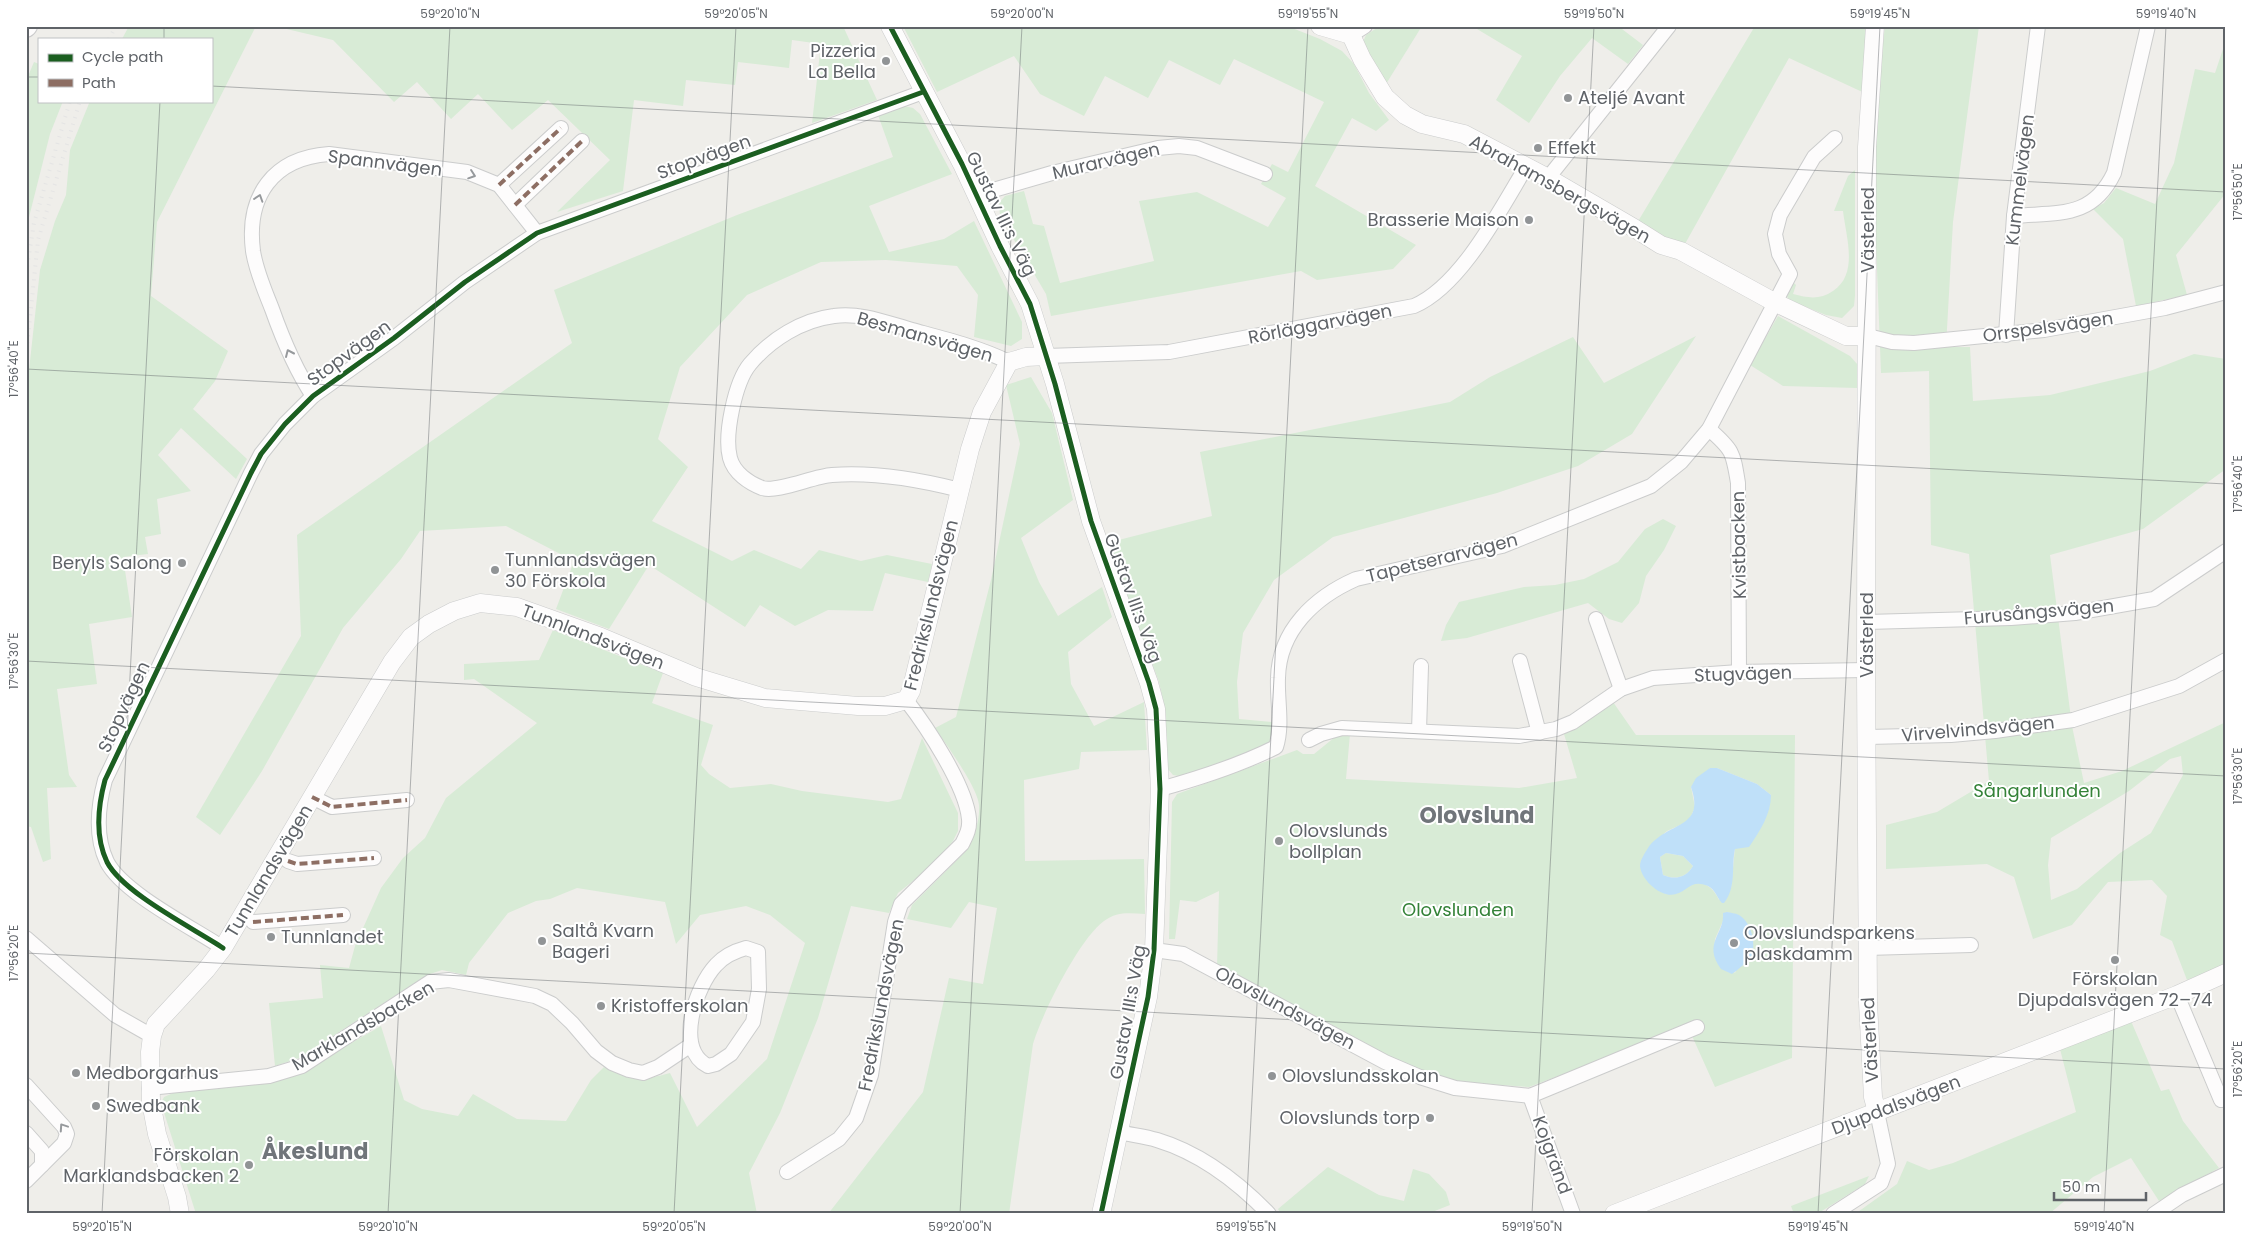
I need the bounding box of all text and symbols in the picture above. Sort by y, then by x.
text: 59°20'10"N [420,5,480,22]
text: 59°20'05"N [704,5,768,22]
text: 59°20'00"N [990,5,1054,22]
text: 59°19'55"N [1278,5,1338,22]
text: 59°19'50"N [1564,5,1624,22]
text: 59°19'45"N [1850,5,1910,22]
text: 59°19'40"N [2136,5,2196,22]
legend [38,38,212,102]
place label: Pizzeria La Bella [808,38,876,84]
text: Cycle path [82,46,163,67]
marker: Pizzeria La Bella [880,55,892,67]
text: Path [82,72,116,93]
place label: Ateljé Avant [1578,85,1685,110]
marker: Ateljé Avant [1562,92,1574,104]
street label: Kummelvägen [1999,113,2040,247]
street label: Stopvägen [654,128,754,185]
street label: Abrahamsbergsvägen [1465,128,1655,249]
place label: Effekt [1548,135,1596,160]
street label: Murarvägen [1050,136,1162,185]
marker: Effekt [1532,142,1544,154]
street label: Spannvägen [326,143,444,182]
street label: Gustav III:s Väg [960,147,1043,281]
text: 17°56'50"E [2229,163,2246,221]
one-way arrow [467,169,475,179]
street label: Västerled [1855,187,1880,273]
one-way arrow [254,194,264,203]
place label: Brasserie Maison [1367,207,1519,232]
marker: Brasserie Maison [1523,214,1535,226]
street label: Rörläggarvägen [1246,297,1394,350]
street label: Besmansvägen [854,305,996,368]
street label: Orrspelsvägen [1981,305,2115,348]
street label: Stopvägen [302,314,396,391]
text: 17°56'40"E [5,340,22,398]
one-way arrow [285,349,296,358]
text: 17°56'40"E [2229,455,2246,513]
street label: Kvistbacken [1725,491,1752,599]
street label: Fredrikslundsvägen [897,517,964,693]
street label: Tapetserarvägen [1364,527,1520,588]
street label: Gustav III:s Väg [1098,529,1169,666]
place label: Tunnlandsvägen 30 Förskola [505,547,656,593]
place label: Beryls Salong [52,550,172,575]
marker: Beryls Salong [176,557,188,569]
marker: Tunnlandsvägen 30 Förskola [489,564,501,576]
street label: Västerled [1854,592,1879,678]
street label: Furusångsvägen [1963,592,2115,631]
street label: Tunnlandsvägen [518,598,668,675]
text: 17°56'30"E [5,633,22,689]
street label: Stopvägen [92,657,156,756]
street label: Stugvägen [1694,659,1792,688]
street label: Virvelvindsvägen [1900,709,2056,748]
text: 17°56'30"E [2229,748,2246,804]
park label: Sångarlunden [1973,778,2101,803]
street label: Tunnlandsvägen [219,800,318,942]
district label: Olovslund [1420,800,1534,831]
place label: Olovslunds bollplan [1289,818,1388,864]
marker: Olovslunds bollplan [1273,835,1285,847]
park label: Olovslunden [1402,897,1514,922]
street label: Fredrikslundsvägen [852,917,909,1093]
place label: Saltå Kvarn Bageri [552,918,654,964]
place label: Olovslundsparkens plaskdamm [1744,920,1915,966]
place label: Tunnlandet [281,924,383,949]
text: 17°56'20"E [5,925,22,981]
marker: Tunnlandet [265,931,277,943]
marker: Saltå Kvarn Bageri [536,935,548,947]
marker: Olovslundsparkens plaskdamm [1728,937,1740,949]
street label: Gustav III:s Väg [1103,943,1152,1081]
marker: Förskolan Djupdalsvägen 72–74 [2109,954,2121,966]
street label: Olovslundsvägen [1211,960,1360,1055]
place label: Förskolan Djupdalsvägen 72–74 [2018,966,2212,1012]
street label: Marklandsbacken [287,975,439,1077]
place label: Kristofferskolan [611,993,748,1018]
street label: Västerled [1855,996,1884,1084]
marker: Kristofferskolan [595,1000,607,1012]
text: 17°56'20"E [2229,1041,2246,1097]
place label: Medborgarhus [86,1060,219,1085]
place label: Olovslundsskolan [1282,1063,1439,1088]
marker: Medborgarhus [70,1067,82,1079]
street label: Djupdalsvägen [1828,1068,1964,1141]
marker: Olovslundsskolan [1266,1070,1278,1082]
place label: Swedbank [106,1093,201,1118]
marker: Swedbank [90,1100,102,1112]
place label: Olovslunds torp [1280,1105,1420,1130]
marker: Olovslunds torp [1424,1112,1436,1124]
street label: Kojgränd [1527,1112,1578,1197]
one-way arrow [59,1124,69,1133]
district label: Åkeslund [262,1136,368,1167]
place label: Förskolan Marklandsbacken 2 [63,1142,239,1188]
marker: Förskolan Marklandsbacken 2 [243,1159,255,1171]
scale bar [2054,1170,2147,1202]
text: 50 m [2062,1176,2100,1197]
text: 59°20'15"N [72,1218,132,1235]
text: 59°20'10"N [358,1218,418,1235]
text: 59°20'05"N [642,1218,706,1235]
text: 59°20'00"N [928,1218,992,1235]
text: 59°19'55"N [1216,1218,1276,1235]
text: 59°19'50"N [1502,1218,1562,1235]
text: 59°19'45"N [1788,1218,1848,1235]
text: 59°19'40"N [2074,1218,2134,1235]

